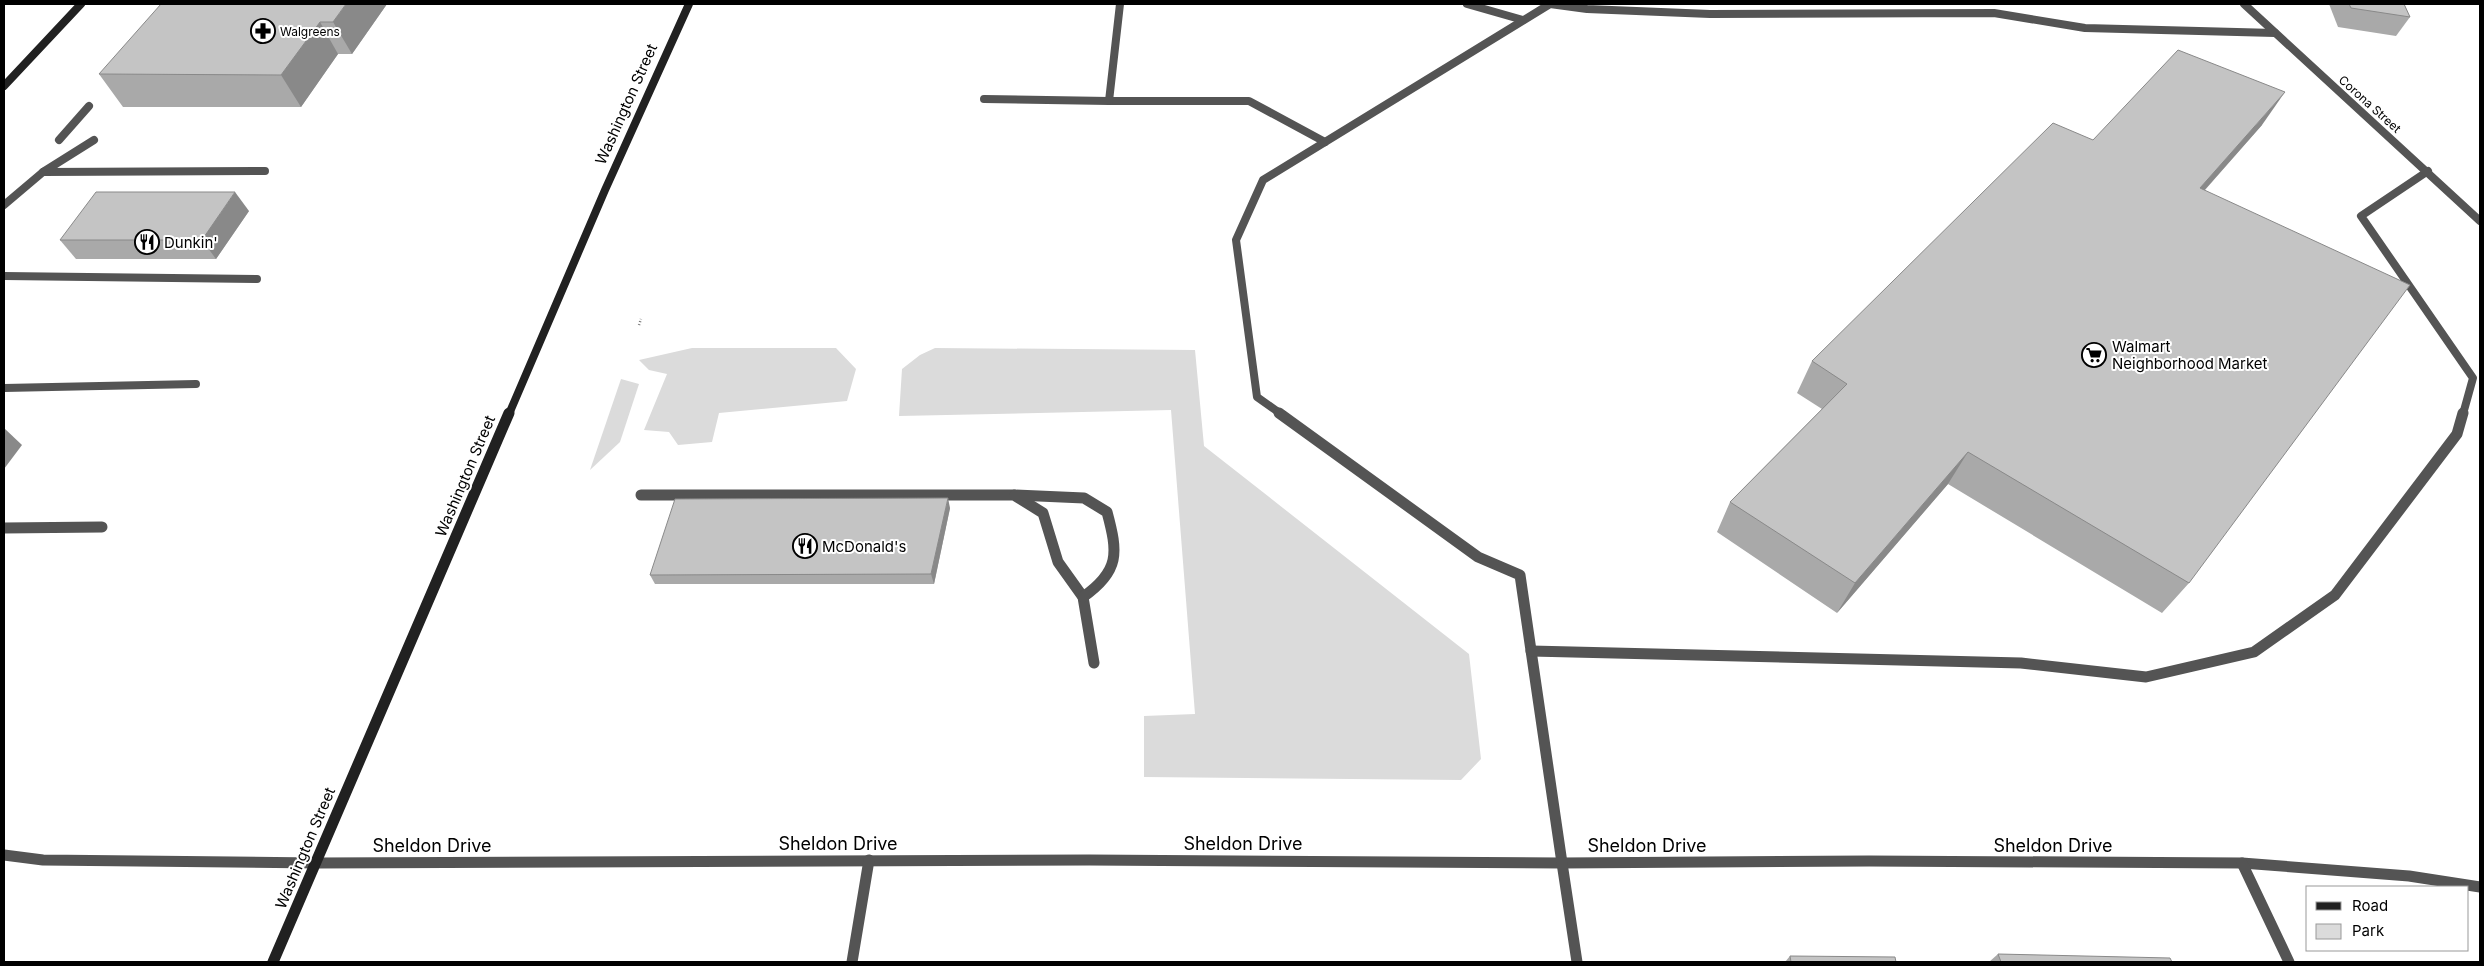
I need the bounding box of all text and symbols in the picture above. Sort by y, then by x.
pharmacy icon: Walgreens [250,18,276,44]
place label: Walgreens [280,24,340,39]
street label: Washington Street [591,41,661,167]
street label: Corona Street [2336,72,2404,136]
restaurant icon: Dunkin' [134,229,160,255]
place label: Dunkin' [164,233,218,252]
place label: Walmart Neighborhood Market [2112,337,2268,373]
supermarket icon: Walmart Neighborhood Market [2081,342,2107,368]
street label: Washington Street [431,412,499,540]
restaurant icon: McDonald's [792,533,818,559]
place label: McDonald's [822,537,907,556]
street label: Washington Street [271,784,339,912]
street label: Sheldon Drive [778,833,898,854]
street label: Sheldon Drive [1183,833,1303,854]
street label: Sheldon Drive [372,835,492,856]
street label: Sheldon Drive [1587,835,1707,856]
street label: Sheldon Drive [1993,835,2113,856]
legend [2306,886,2469,951]
text: Road [2352,896,2388,915]
text: Park [2352,921,2385,940]

